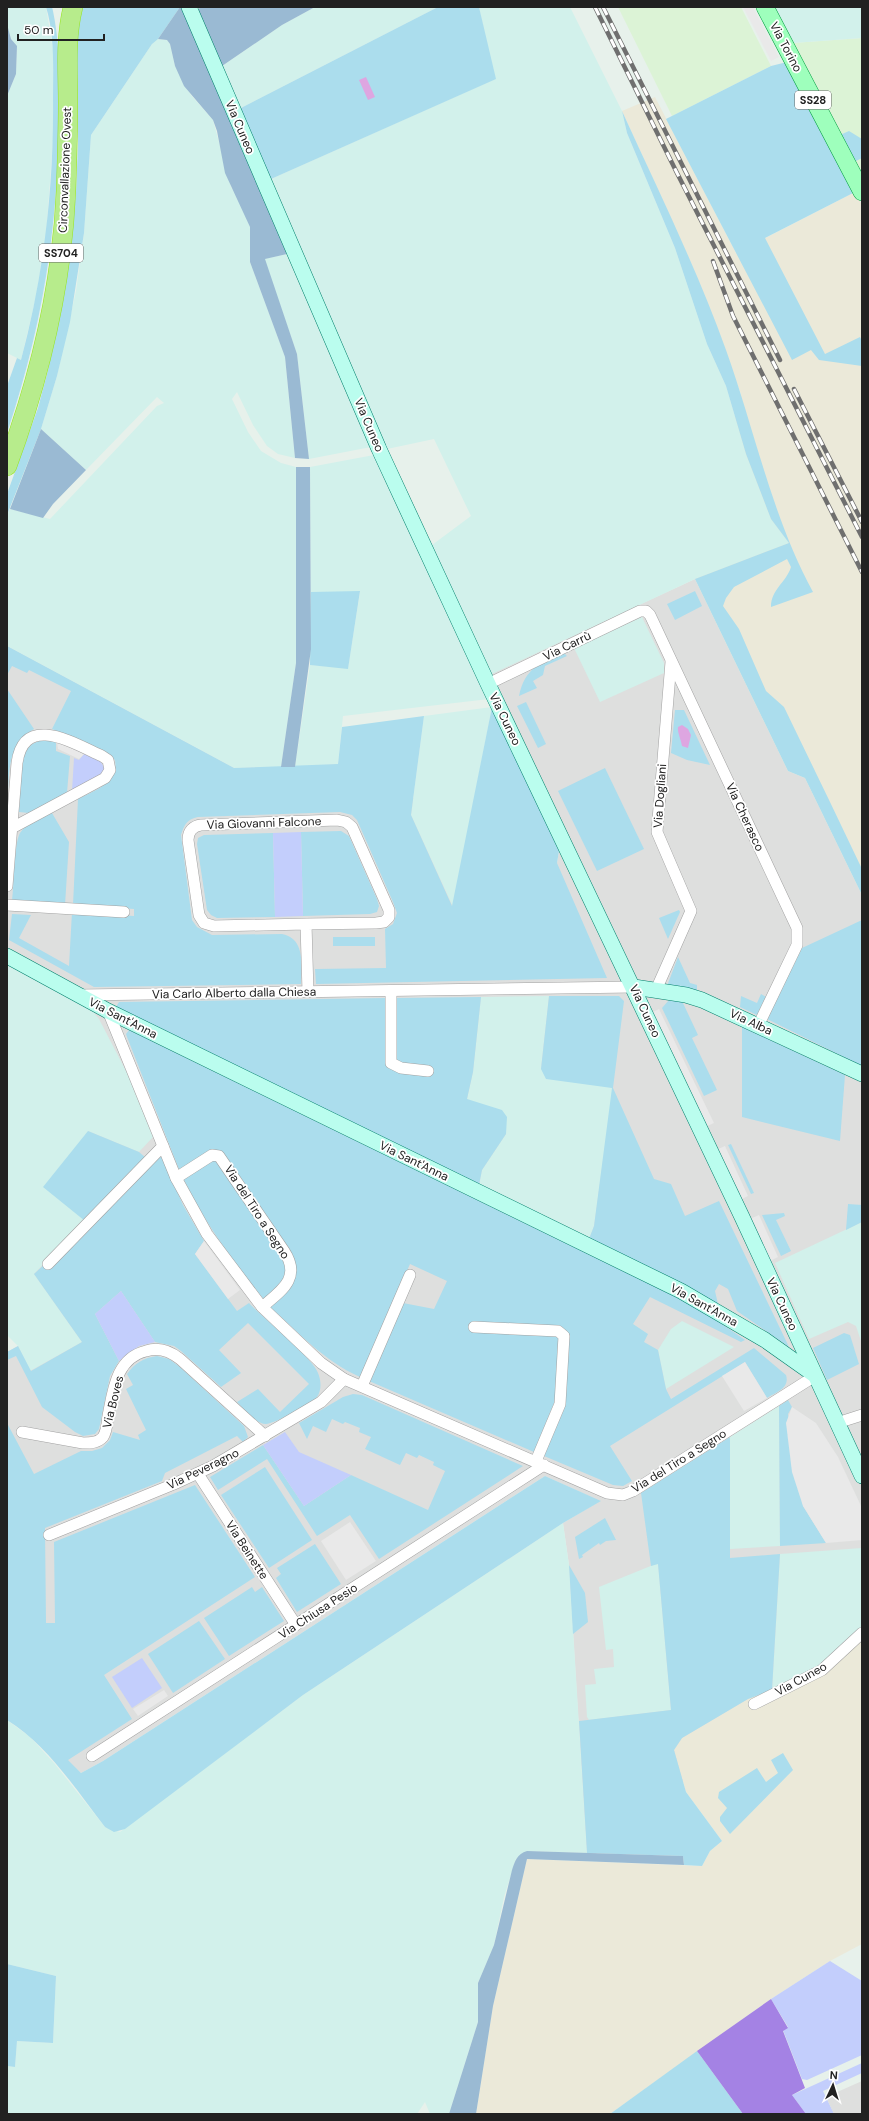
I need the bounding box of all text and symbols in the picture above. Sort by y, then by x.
scale bar [18,16,104,42]
street label: Via Torino [766,19,806,75]
text: 50 m [24,22,53,38]
road number: SS28 [795,91,831,109]
street label: Via Cuneo [222,98,258,156]
street label: Circonvallazione Ovest [55,107,75,233]
road number: SS704 [39,244,83,262]
street label: Via Cuneo [351,396,387,454]
street label: Via Carrù [540,627,594,664]
street label: Via Cuneo [485,690,525,748]
street label: Via Dogliani [650,763,670,829]
street label: Via Cherasco [722,780,768,854]
street label: Via Giovanni Falcone [206,813,322,833]
street label: Via Cuneo [626,982,664,1040]
street label: Via Carlo Alberto dalla Chiesa [152,984,316,1002]
street label: Via Sant'Anna [86,994,160,1042]
street label: Via Alba [727,1005,775,1039]
street label: Via Sant'Anna [377,1137,451,1185]
street label: Via del Tiro a Segno [221,1162,293,1262]
street label: Via Cuneo [763,1275,801,1333]
street label: Via Sant'Anna [667,1280,741,1330]
street label: Via Boves [99,1374,127,1430]
street label: Via del Tiro a Segno [628,1425,730,1497]
street label: Via Peveragno [164,1445,242,1493]
street label: Via Beinette [222,1517,272,1583]
street label: Via Chiusa Pesio [275,1579,361,1643]
street label: Via Cuneo [772,1658,830,1700]
north arrow [813,2065,853,2105]
text: N [829,2068,838,2082]

